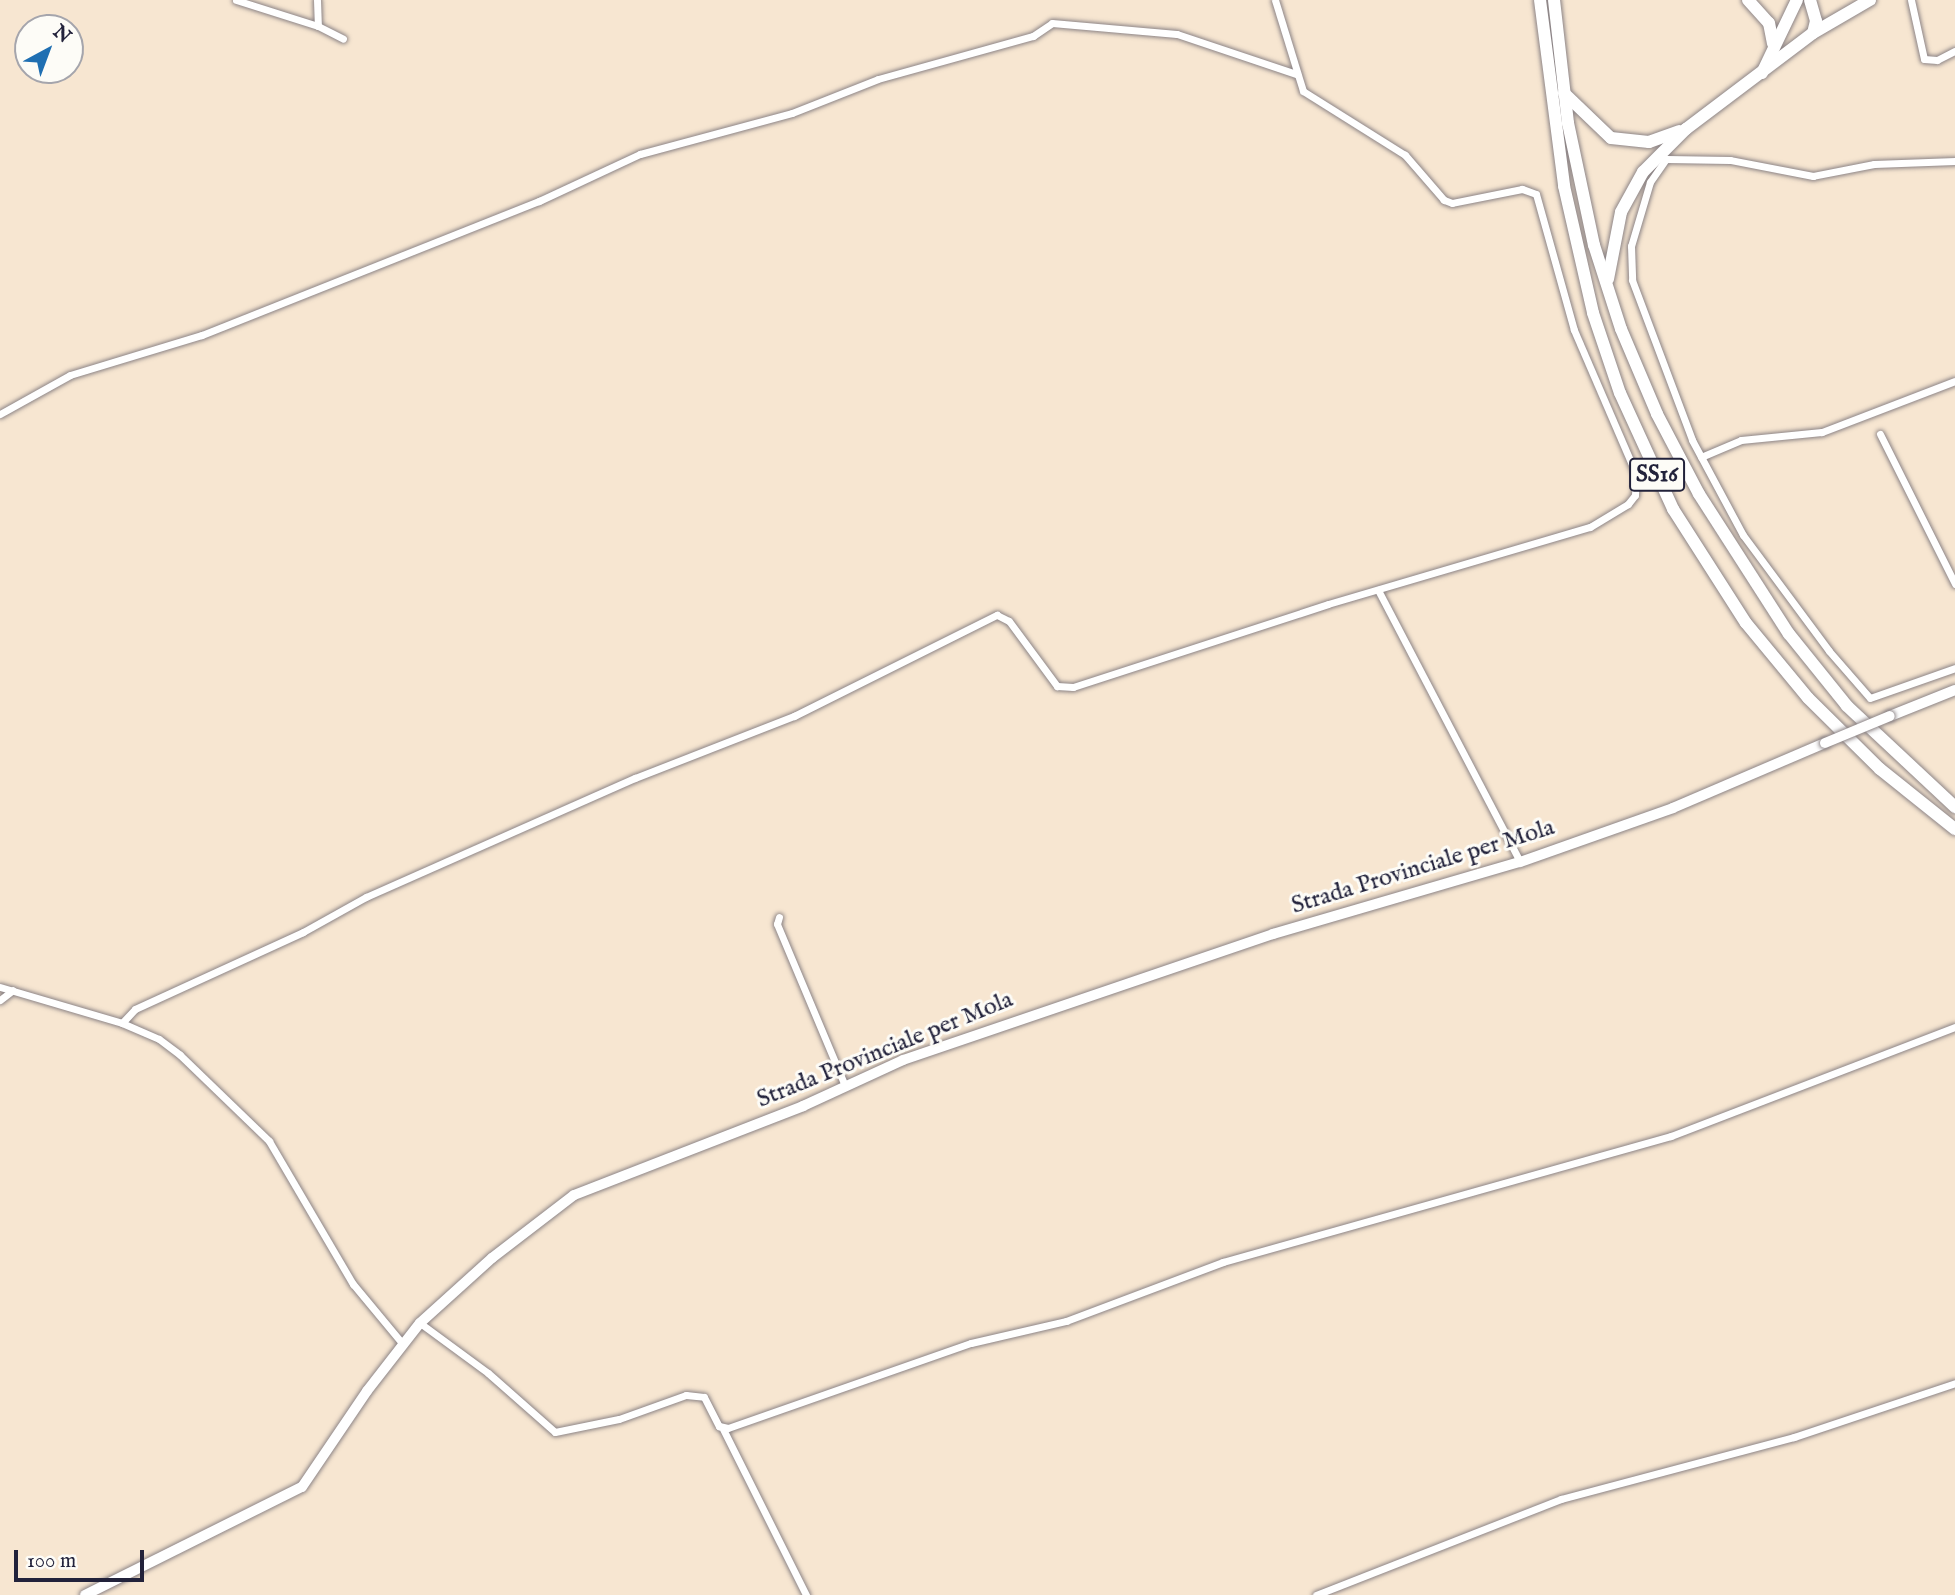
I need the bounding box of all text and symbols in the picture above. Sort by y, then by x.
north arrow [14,14,84,84]
text: N [47,20,76,49]
road number: SS16 [1629,456,1685,495]
street label: Strada Provinciale per Mola [1288,813,1558,921]
street label: Strada Provinciale per Mola [753,985,1017,1115]
scale bar [18,1536,147,1580]
text: 100 m [27,1548,76,1575]

